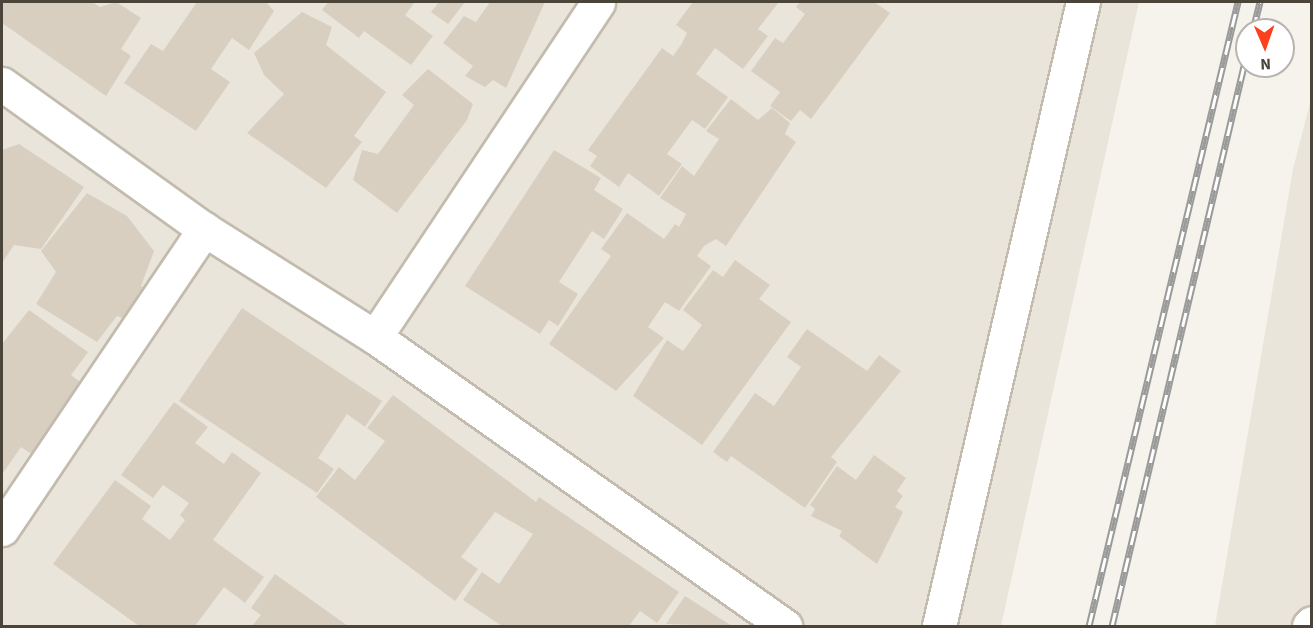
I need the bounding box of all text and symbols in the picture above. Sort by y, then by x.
north arrow [1235,18,1295,78]
text: N [1260,53,1271,75]

